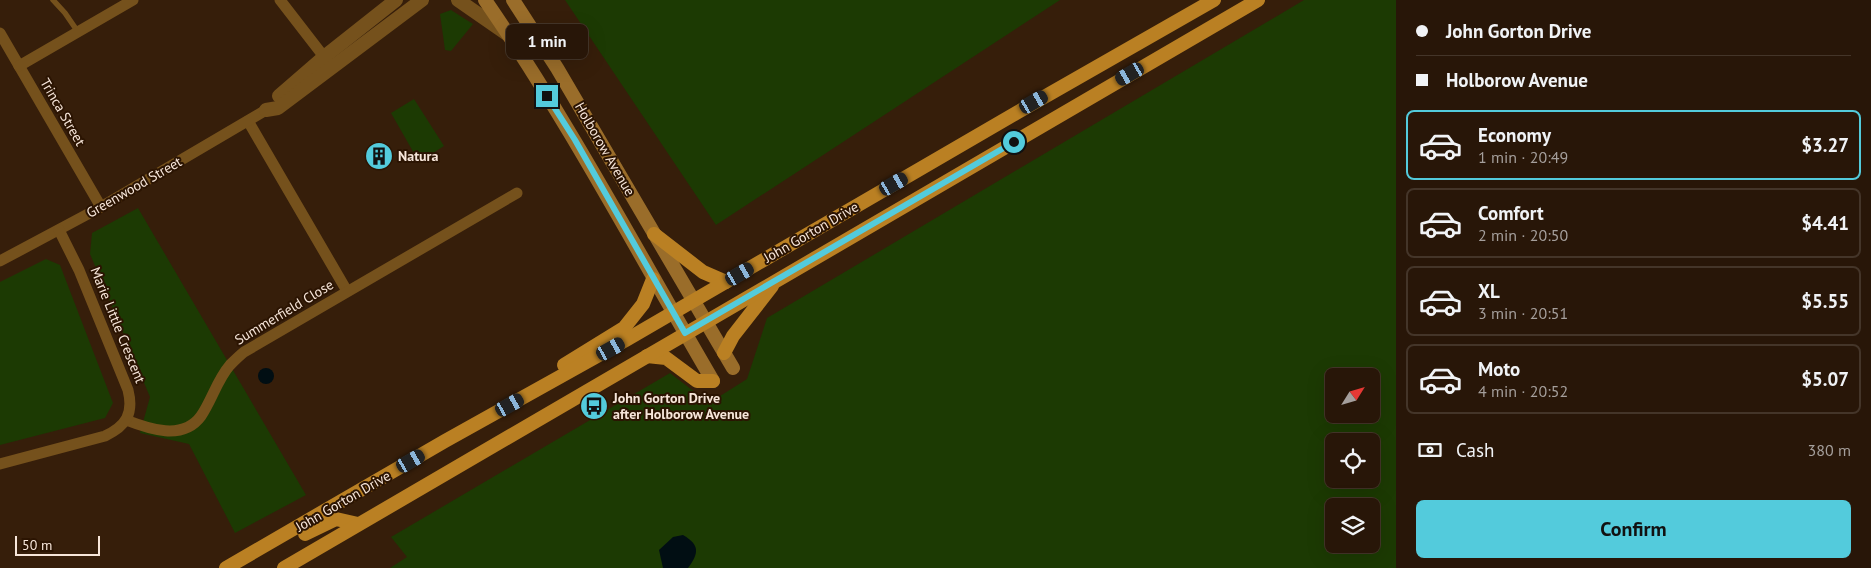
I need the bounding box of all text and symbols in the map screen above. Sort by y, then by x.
text: John Gorton Drive [1446,19,1591,43]
callout: 1 min [506,23,588,58]
text: 1 min [527,31,567,51]
car [1113,60,1146,88]
text: Holborow Avenue [1446,68,1588,92]
street label: Trinca Street [36,75,90,149]
route end [536,85,558,107]
car [1017,88,1050,116]
street label: Holborow Avenue [571,99,639,199]
icon: car [1418,123,1463,168]
text: Economy [1478,123,1551,147]
route start [1003,131,1025,153]
text: $3.27 [1801,133,1849,157]
building icon: Natura [364,141,394,171]
place label: Natura [398,147,438,165]
text: 1 min · 20:49 [1478,147,1568,167]
street label: Greenwood Street [83,152,185,222]
car [877,170,910,198]
street label: John Gorton Drive [759,198,862,267]
icon: car [1418,201,1463,246]
text: Comfort [1478,201,1544,225]
text: $4.41 [1801,211,1849,235]
text: 2 min · 20:50 [1478,225,1568,245]
car [723,260,756,288]
street label: Marie Little Crescent [86,264,150,386]
street label: Summerfield Close [231,275,337,349]
icon: car [1418,279,1463,324]
text: XL [1478,279,1500,303]
text: $5.55 [1801,289,1849,313]
text: 3 min · 20:51 [1478,303,1568,323]
car [594,335,627,363]
icon: car [1418,357,1463,402]
text: Moto [1478,357,1520,381]
text: $5.07 [1801,367,1849,391]
north arrow [1325,368,1380,422]
map controls [1325,368,1380,553]
text: 4 min · 20:52 [1478,381,1568,401]
place label: John Gorton Drive after Holborow Avenue [612,389,749,423]
car [493,391,526,419]
bus stop icon: John Gorton Drive after Holborow Avenue [579,391,609,421]
button: locate [1325,433,1380,488]
icon: cash [1416,436,1444,464]
text: Cash [1456,438,1494,462]
text: 380 m [1808,440,1851,460]
car [394,447,427,475]
street label: John Gorton Drive [291,467,394,536]
button: layers [1325,498,1380,553]
button: Confirm [1416,500,1851,558]
scale bar [15,533,100,556]
text: 50 m [22,536,52,554]

